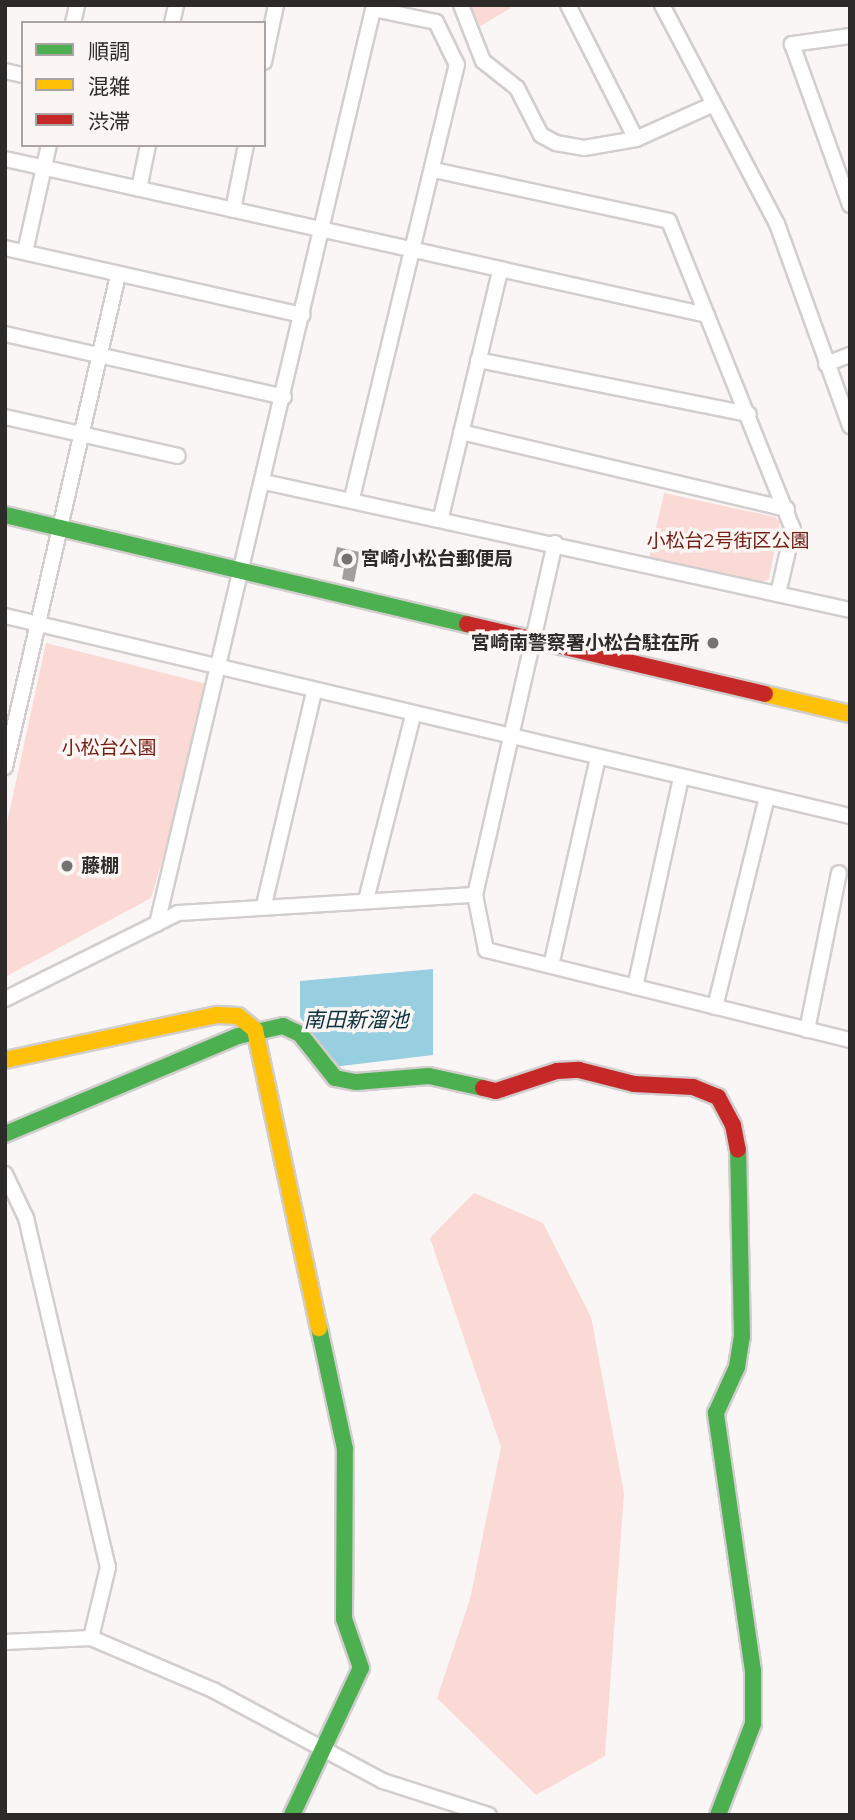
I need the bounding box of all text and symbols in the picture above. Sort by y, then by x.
legend [21,21,266,147]
text: 順調 [88,39,130,64]
text: 混雑 [88,74,130,99]
text: 渋滞 [88,109,130,134]
park label: 小松台2号街区公園 [647,530,809,552]
place label: 宮崎小松台郵便局 [361,548,513,570]
marker: 宮崎小松台郵便局 [339,551,355,567]
place label: 宮崎南警察署小松台駐在所 [471,632,699,654]
marker: 宮崎南警察署小松台駐在所 [705,635,721,651]
park label: 小松台公園 [62,737,156,759]
place label: 藤棚 [81,855,119,877]
marker: 藤棚 [59,858,75,874]
water label: 南田新溜池 [304,1007,408,1033]

